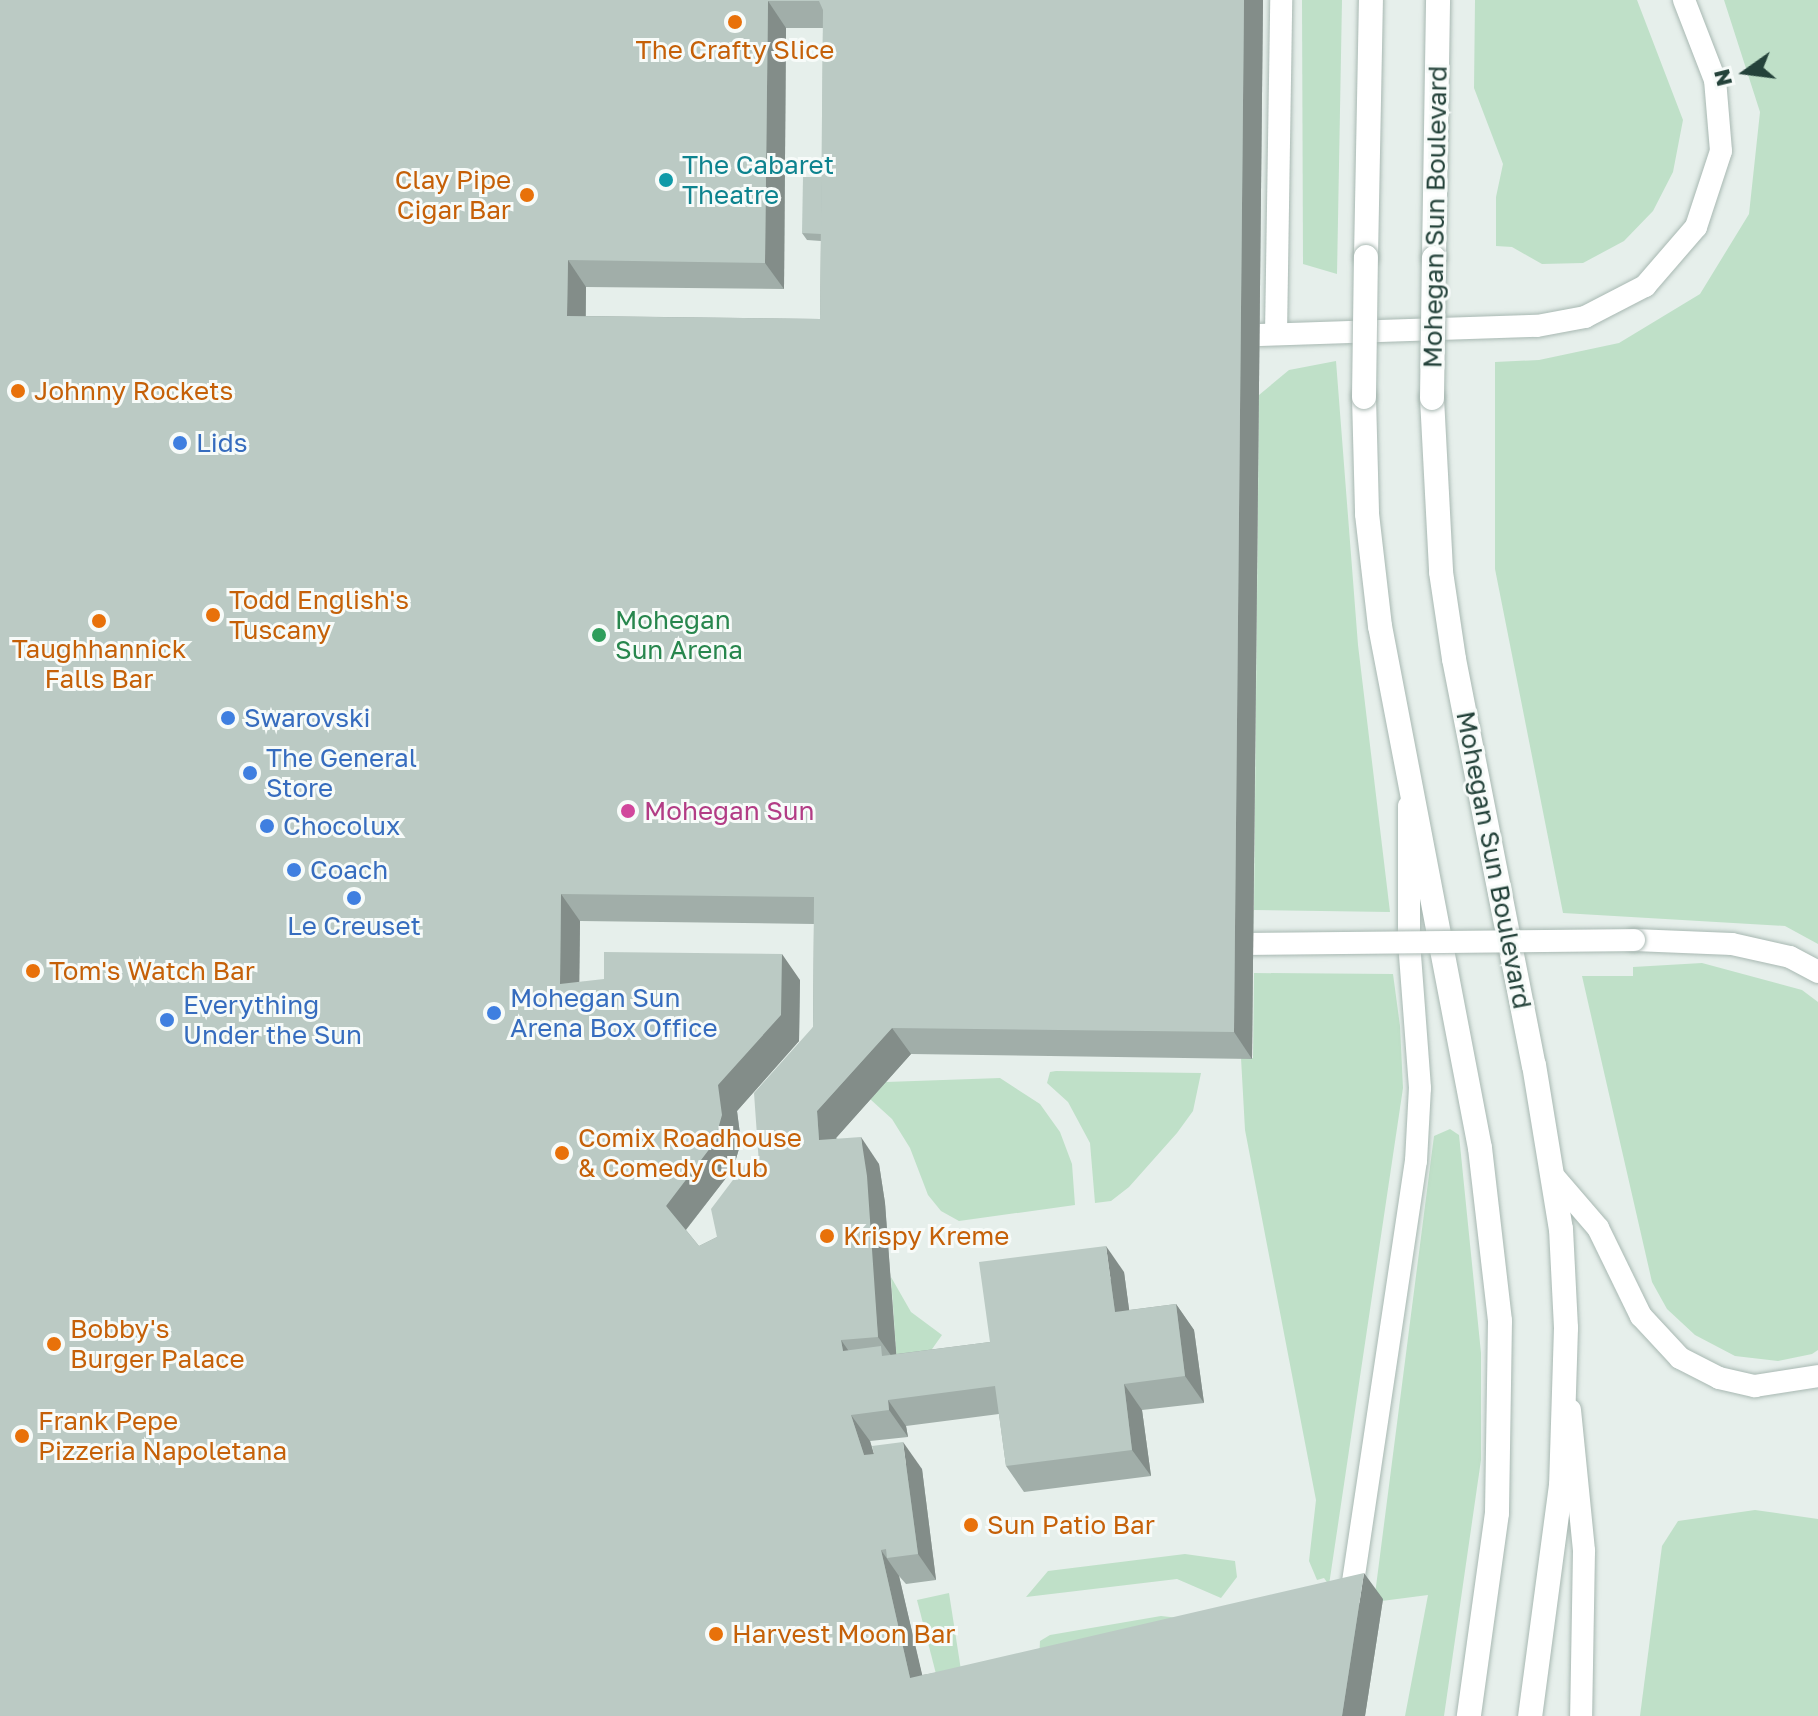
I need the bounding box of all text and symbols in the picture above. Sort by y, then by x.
marker: The Crafty Slice [726,13,744,31]
north arrow [1706,32,1786,112]
place label: The Crafty Slice [636,34,834,66]
street label: Mohegan Sun Boulevard [1417,65,1453,369]
text: N [1707,67,1737,89]
place label: The Cabaret Theatre [682,149,834,210]
place label: Clay Pipe Cigar Bar [395,164,511,226]
marker: The Cabaret Theatre [657,171,675,189]
marker: Clay Pipe Cigar Bar [518,186,536,204]
place label: Johnny Rockets [34,375,233,407]
marker: Johnny Rockets [9,382,27,400]
place label: Lids [196,427,248,459]
marker: Lids [171,434,189,452]
place label: Todd English's Tuscany [229,584,409,646]
place label: Mohegan Sun Arena [615,604,743,666]
marker: Todd English's Tuscany [204,606,222,624]
marker: Taughhannick Falls Bar [90,612,108,630]
marker: Mohegan Sun Arena [590,626,608,644]
place label: Taughhannick Falls Bar [12,633,186,694]
place label: Swarovski [244,702,371,734]
street label: Mohegan Sun Boulevard [1450,708,1538,1012]
marker: Swarovski [219,709,237,727]
place label: The General Store [266,742,417,804]
marker: The General Store [241,764,259,782]
place label: Mohegan Sun [644,795,815,827]
marker: Mohegan Sun [619,802,637,820]
place label: Chocolux [283,810,400,842]
marker: Chocolux [258,817,276,835]
place label: Coach [310,854,388,886]
marker: Coach [285,861,303,879]
marker: Le Creuset [345,889,363,907]
place label: Le Creuset [287,910,421,942]
place label: Tom's Watch Bar [49,955,255,987]
marker: Tom's Watch Bar [24,962,42,980]
place label: Mohegan Sun Arena Box Office [510,982,718,1044]
place label: Everything Under the Sun [183,989,362,1050]
marker: Mohegan Sun Arena Box Office [485,1004,503,1022]
marker: Everything Under the Sun [158,1011,176,1029]
place label: Comix Roadhouse & Comedy Club [578,1122,802,1184]
marker: Comix Roadhouse & Comedy Club [553,1144,571,1162]
place label: Krispy Kreme [843,1220,1009,1252]
marker: Krispy Kreme [818,1227,836,1245]
place label: Bobby's Burger Palace [70,1313,244,1374]
marker: Bobby's Burger Palace [45,1335,63,1353]
place label: Frank Pepe Pizzeria Napoletana [38,1405,287,1466]
marker: Frank Pepe Pizzeria Napoletana [13,1427,31,1445]
place label: Sun Patio Bar [987,1509,1155,1541]
marker: Sun Patio Bar [962,1516,980,1534]
place label: Harvest Moon Bar [732,1618,955,1650]
marker: Harvest Moon Bar [707,1625,725,1643]

